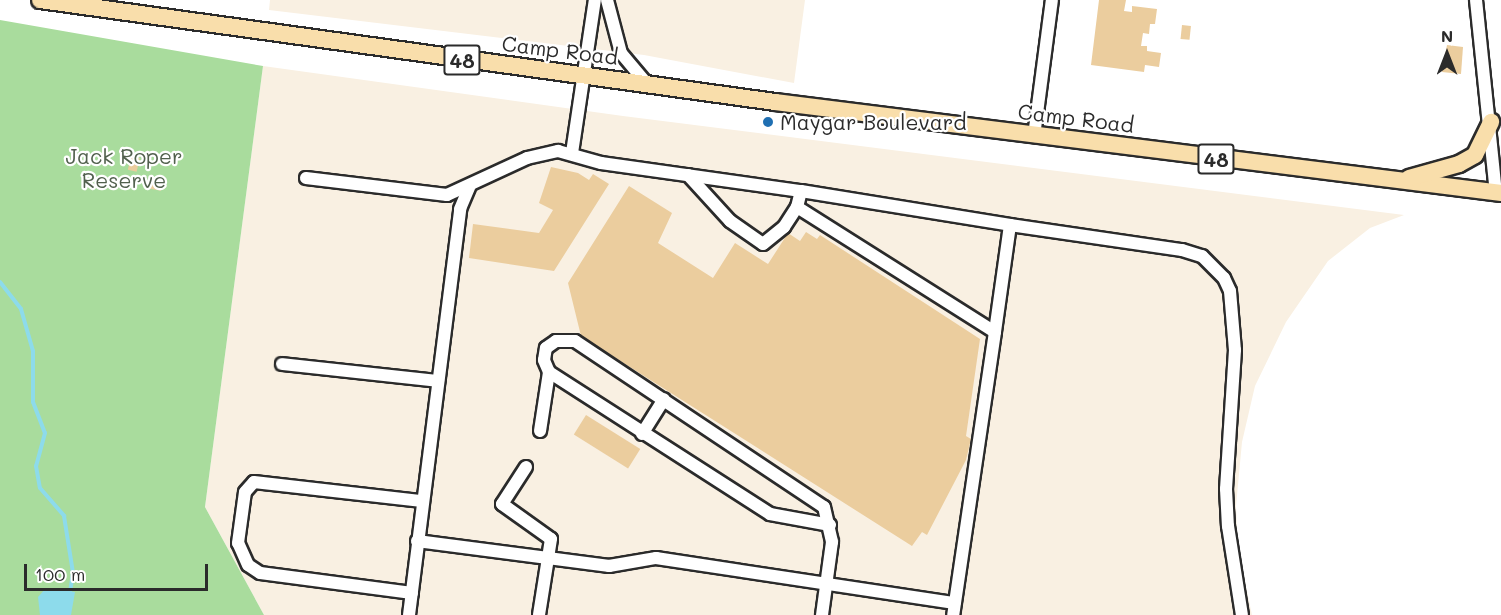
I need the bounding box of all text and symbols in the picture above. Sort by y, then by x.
north arrow [1417,24,1477,84]
text: N [1441,25,1453,46]
street label: Camp Road [500,30,620,70]
road number: 48 [442,43,482,77]
street label: Camp Road [1016,98,1136,138]
place label: Maygar Boulevard [780,109,967,135]
marker: Maygar Boulevard [761,115,775,129]
road number: 48 [1196,142,1236,176]
park label: Jack Roper Reserve [65,143,183,193]
scale bar [27,552,212,590]
text: 100 m [35,562,85,586]

